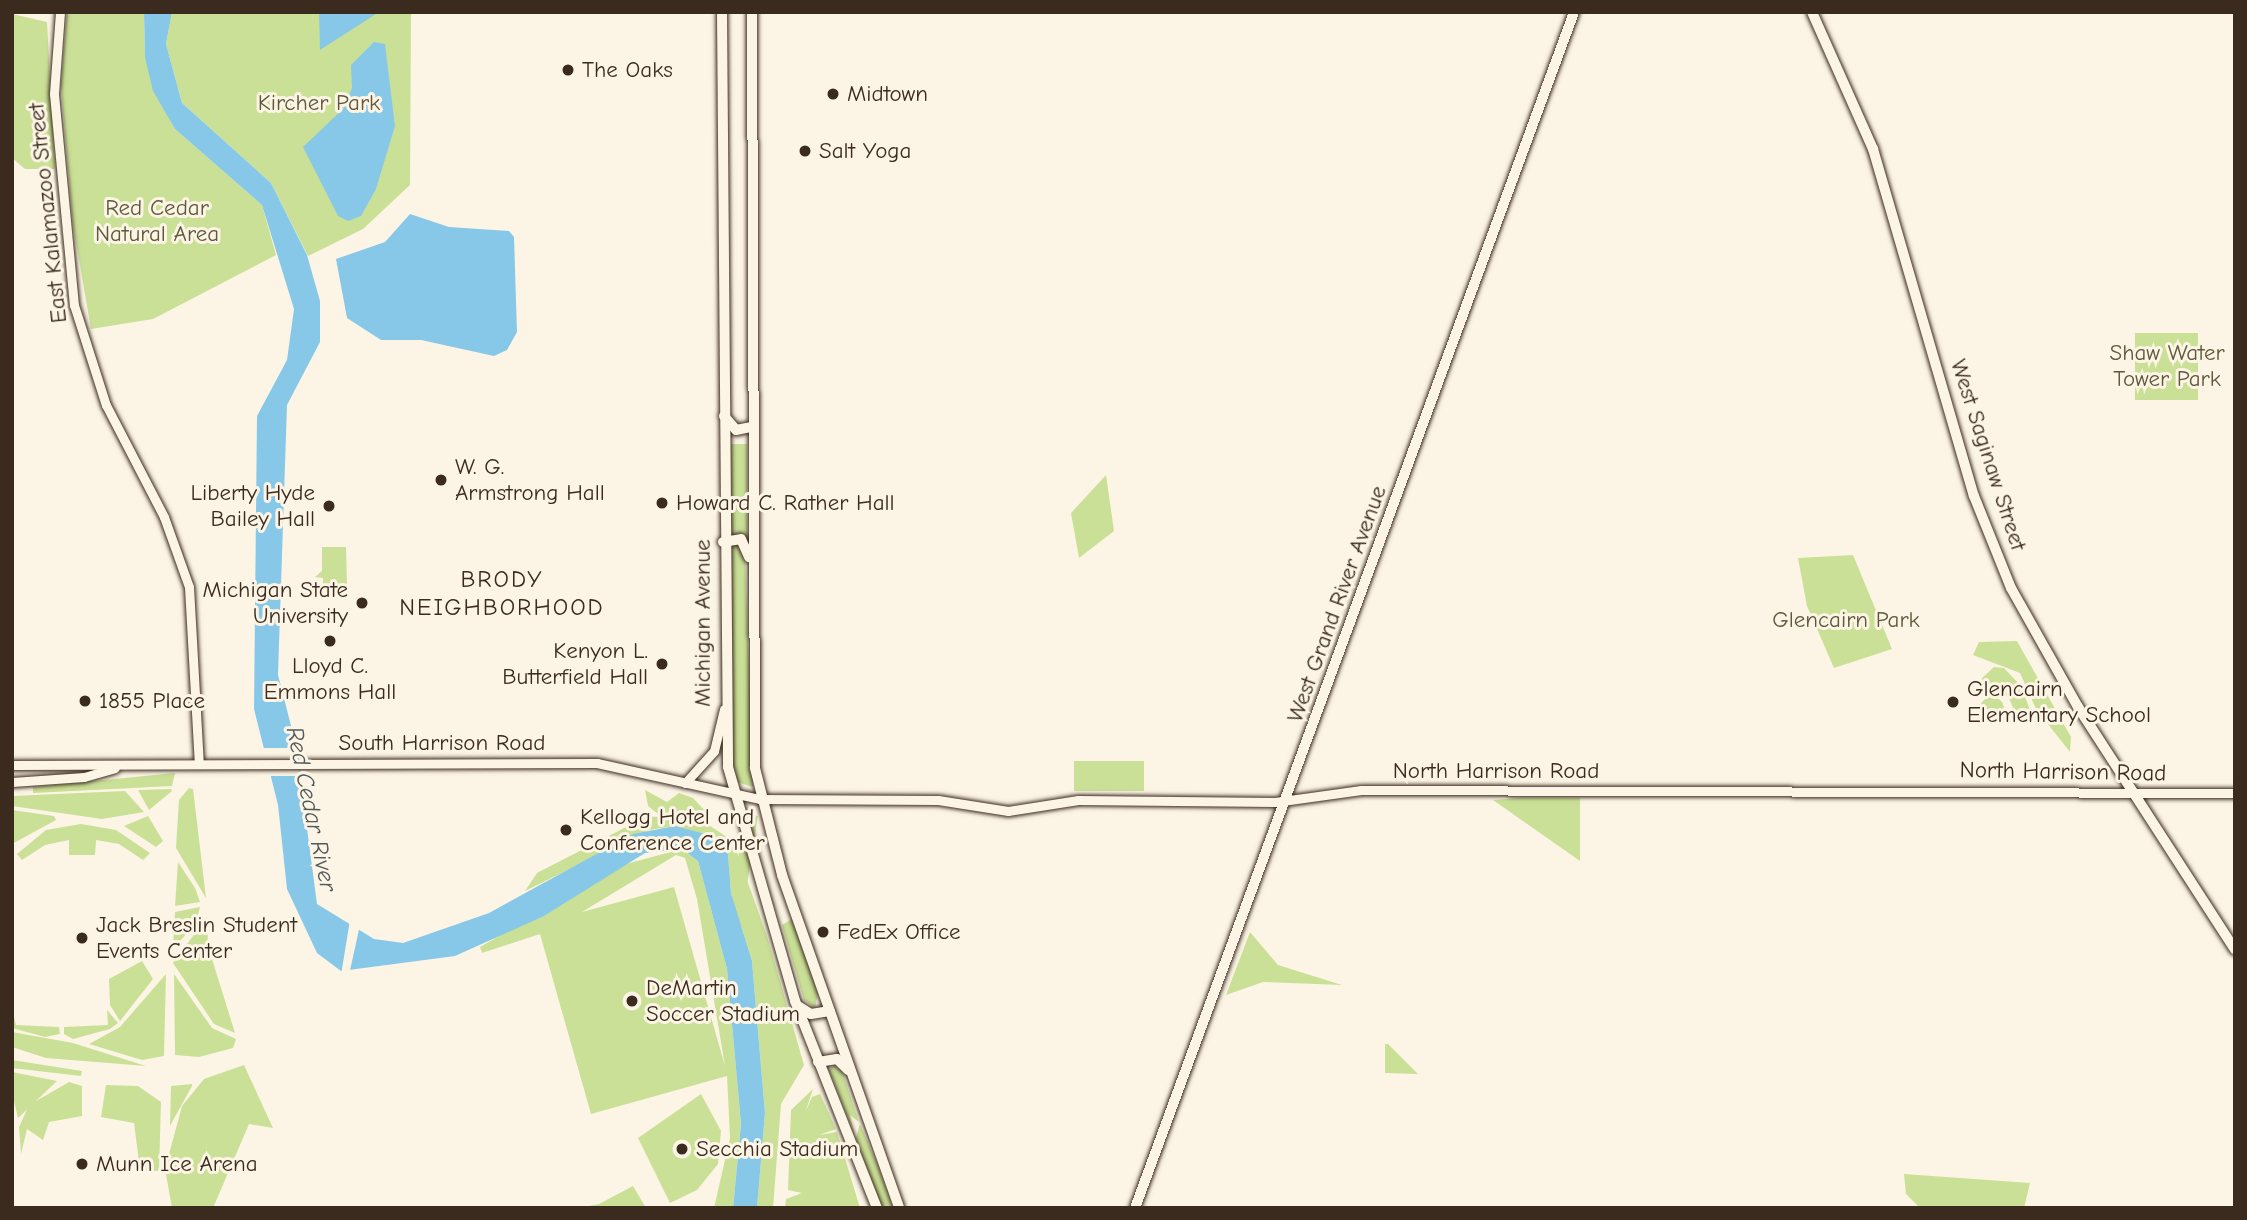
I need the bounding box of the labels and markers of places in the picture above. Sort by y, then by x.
place label: The Oaks [582,56,673,84]
marker: The Oaks [560,62,576,78]
place label: Midtown [847,80,928,108]
marker: Midtown [825,86,841,102]
place label: Salt Yoga [819,137,911,165]
marker: Salt Yoga [797,143,813,159]
place label: W. G. Armstrong Hall [455,453,605,507]
marker: W. G. Armstrong Hall [433,472,449,488]
place label: Liberty Hyde Bailey Hall [191,479,315,533]
place label: Howard C. Rather Hall [676,489,895,517]
marker: Howard C. Rather Hall [654,495,670,511]
marker: Liberty Hyde Bailey Hall [321,498,337,514]
place label: Michigan State University [203,576,348,630]
marker: Michigan State University [354,595,370,611]
marker: Lloyd C. Emmons Hall [322,633,338,649]
place label: Kenyon L. Butterfield Hall [502,637,648,691]
place label: Lloyd C. Emmons Hall [264,652,396,706]
marker: Kenyon L. Butterfield Hall [654,656,670,672]
place label: Glencairn Elementary School [1967,675,2151,729]
place label: 1855 Place [99,687,205,715]
marker: 1855 Place [77,693,93,709]
marker: Glencairn Elementary School [1945,694,1961,710]
place label: Kellogg Hotel and Conference Center [580,803,765,857]
marker: Kellogg Hotel and Conference Center [558,822,574,838]
place label: Jack Breslin Student Events Center [96,911,297,965]
place label: FedEx Office [837,918,961,946]
marker: FedEx Office [815,924,831,940]
marker: Jack Breslin Student Events Center [74,930,90,946]
place label: DeMartin Soccer Stadium [646,974,800,1028]
marker: DeMartin Soccer Stadium [624,993,640,1009]
place label: Secchia Stadium [696,1135,858,1163]
marker: Secchia Stadium [674,1141,690,1157]
place label: Munn Ice Arena [96,1150,258,1178]
marker: Munn Ice Arena [74,1156,90,1172]

